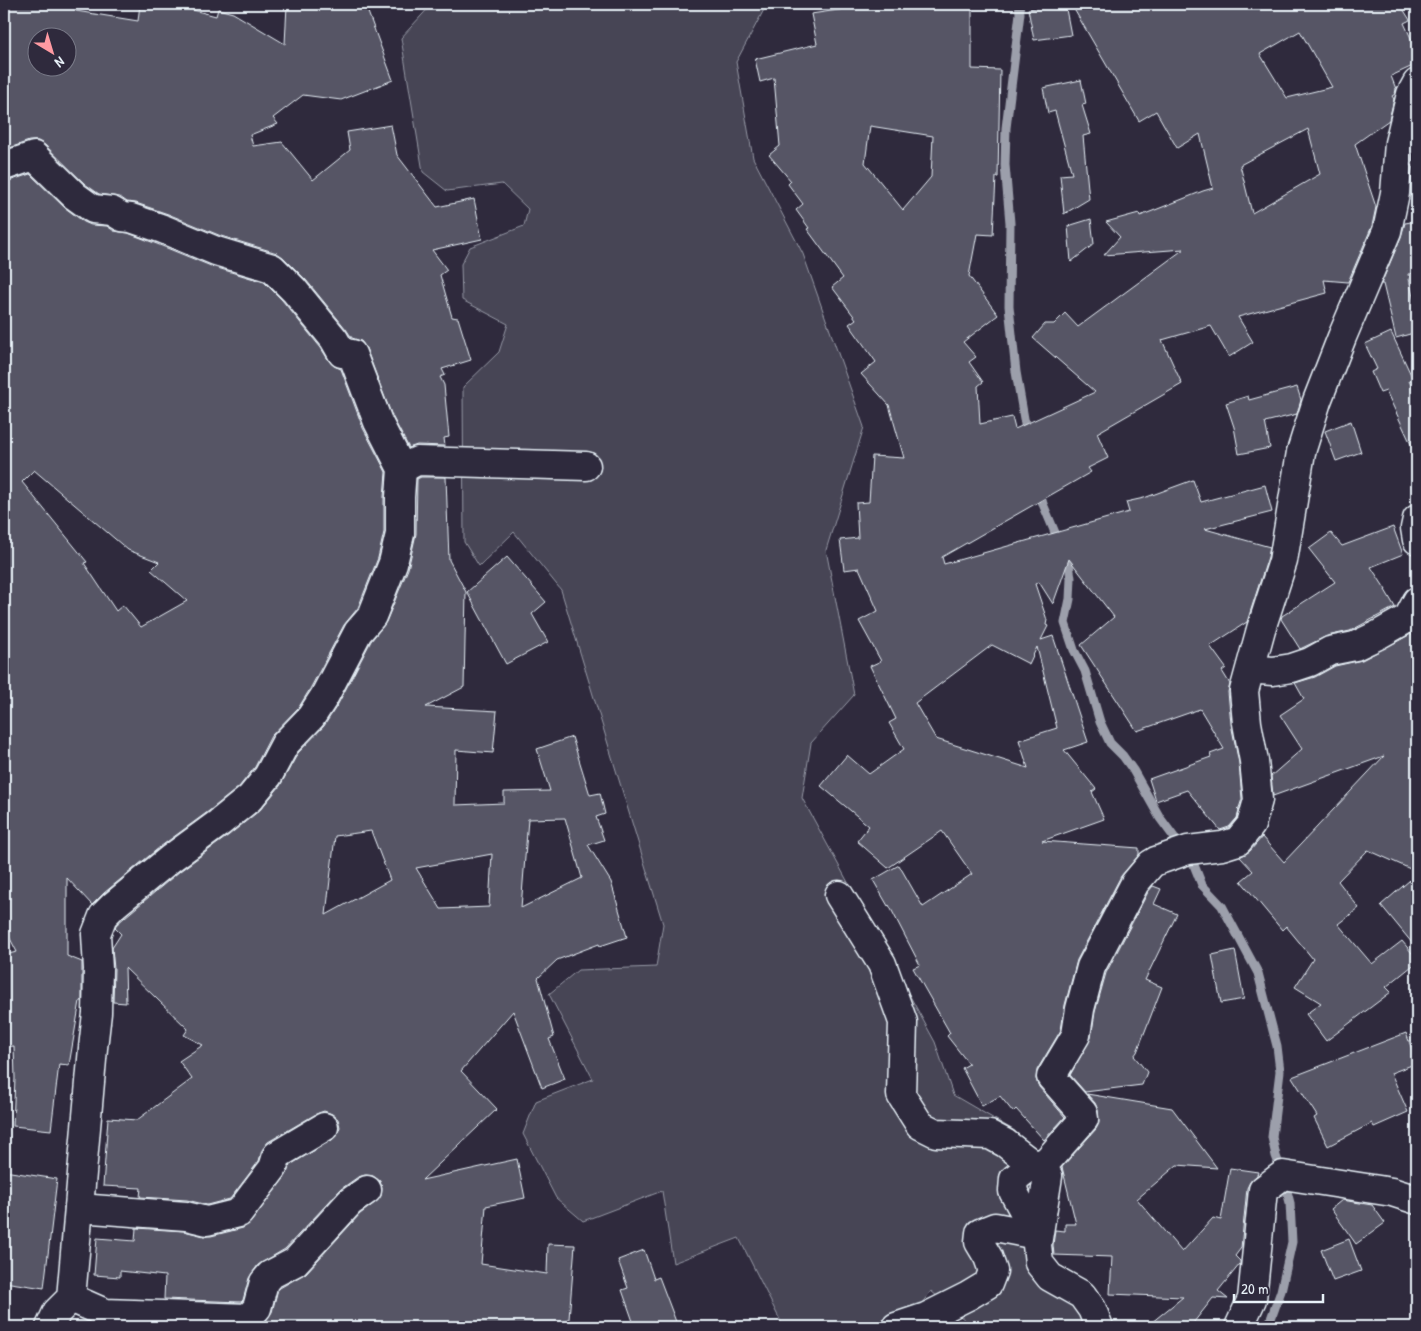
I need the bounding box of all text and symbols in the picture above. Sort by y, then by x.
north arrow [28,28,78,78]
text: N [51,53,69,73]
scale bar [1234,1271,1322,1303]
text: 20 m [1241,1278,1268,1299]

